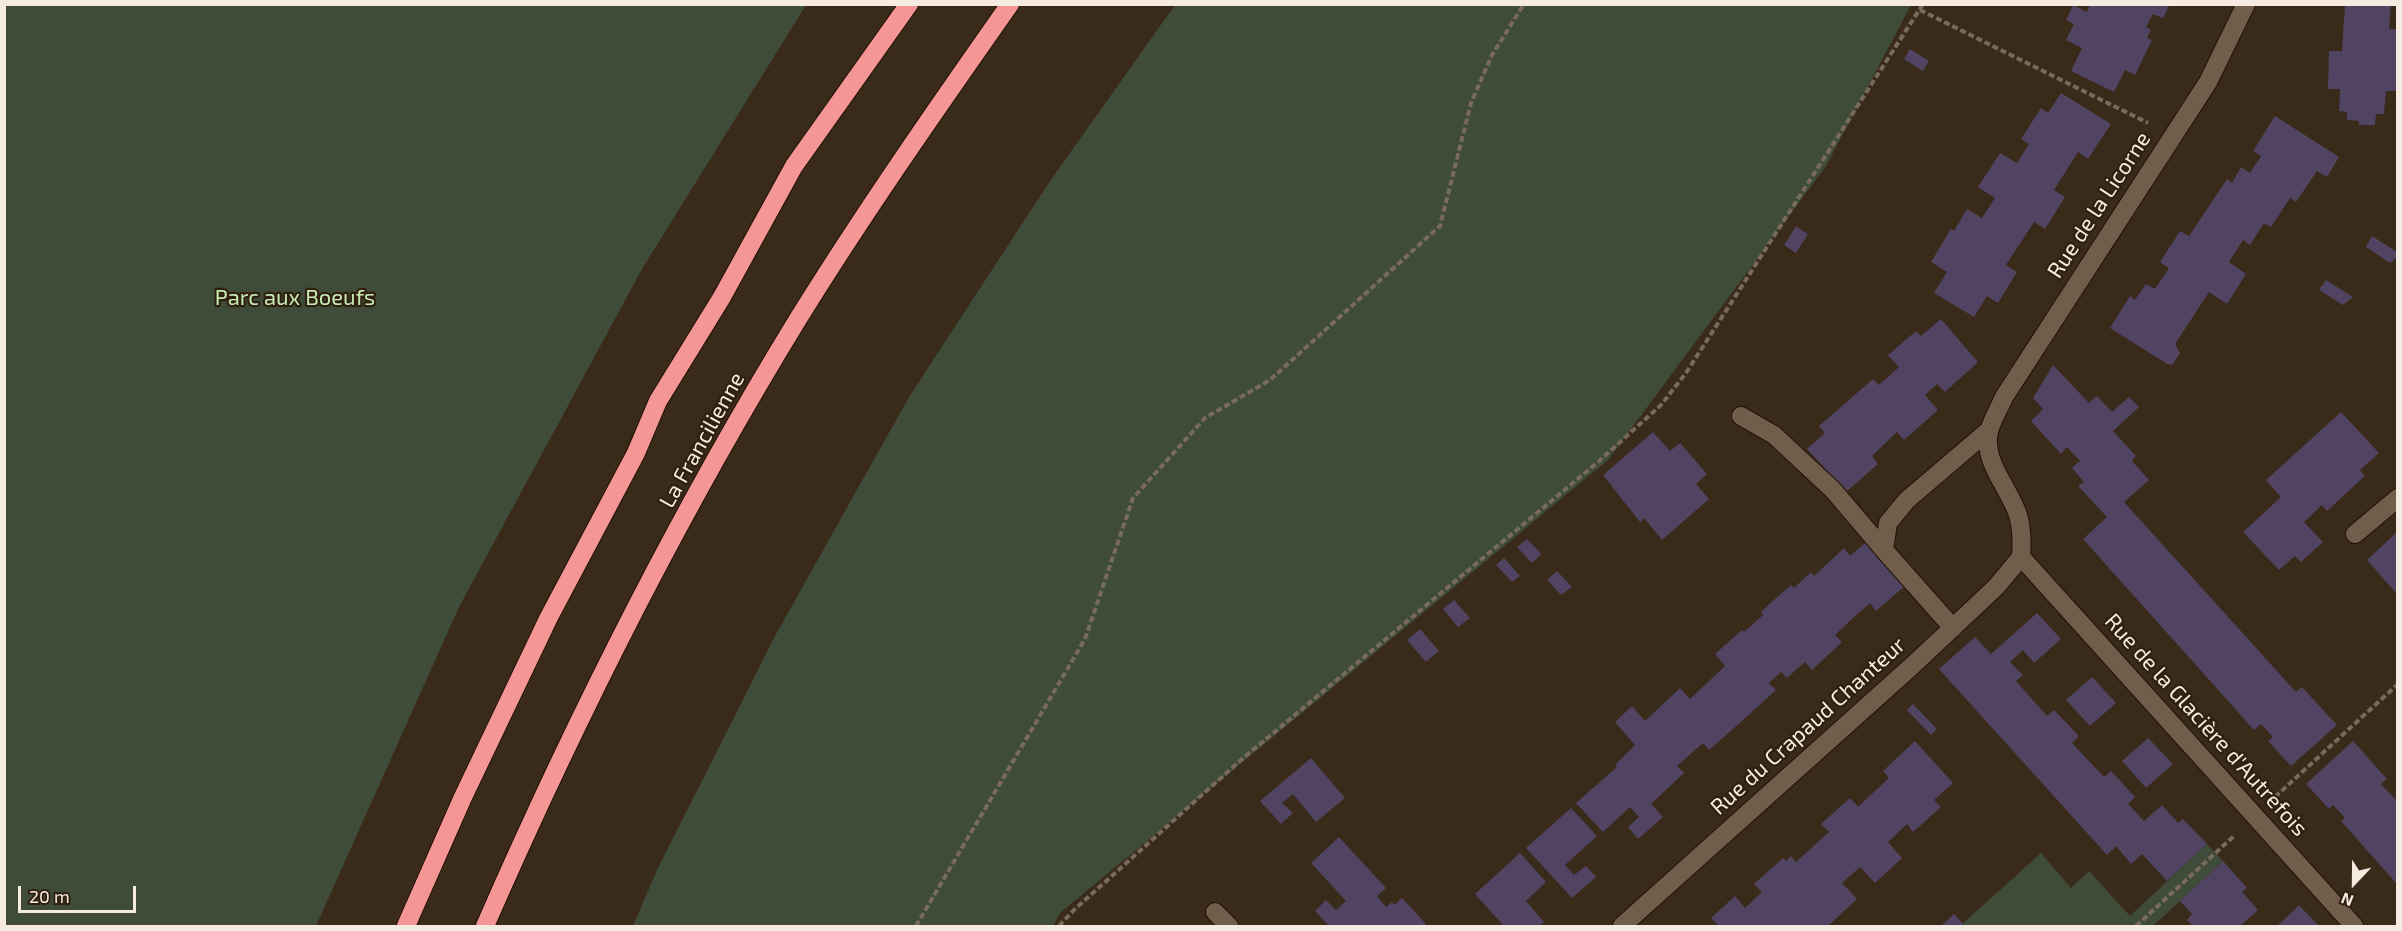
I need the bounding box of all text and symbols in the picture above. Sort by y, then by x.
street label: Rue de la Licorne [2042,127,2156,283]
park label: Parc aux Boeufs [215,285,375,311]
street label: La Francilienne [654,368,750,512]
street label: Rue de la Glacière d'Autrefois [2099,608,2313,842]
street label: Rue du Crapaud Chanteur [1705,632,1911,820]
north arrow [2324,853,2384,913]
scale bar [21,874,140,912]
text: 20 m [29,885,70,907]
text: N [2338,889,2356,911]

